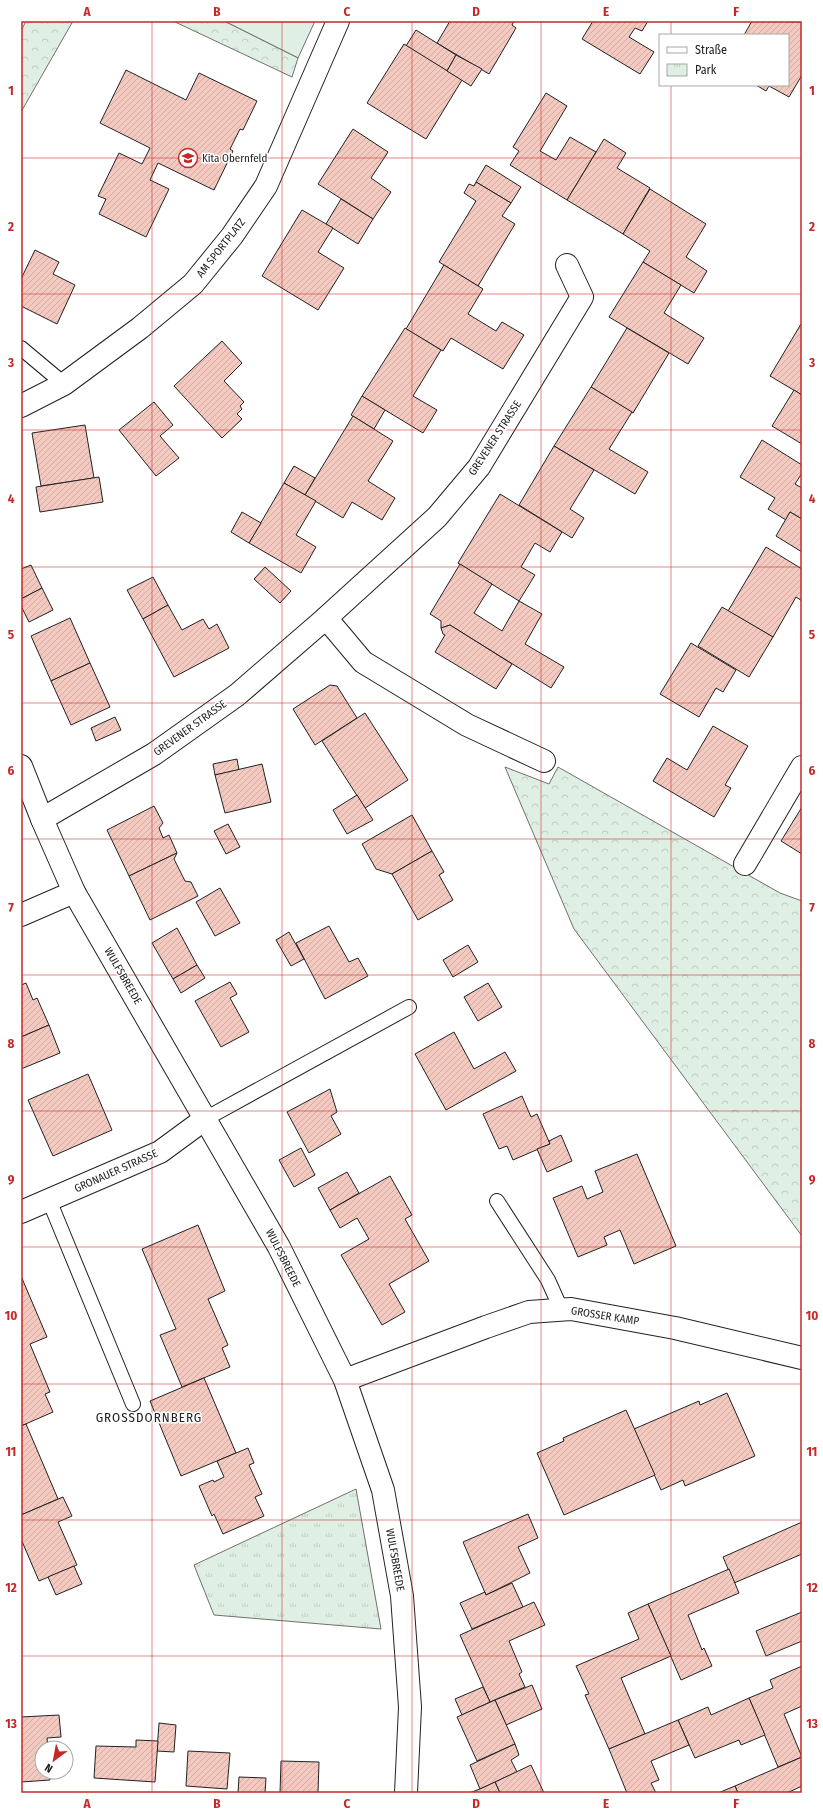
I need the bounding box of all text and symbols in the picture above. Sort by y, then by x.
text: A [82,4,91,19]
text: B [213,4,221,19]
text: C [344,4,351,19]
text: D [472,4,480,19]
text: E [603,4,609,19]
text: F [733,4,739,19]
legend [659,34,789,86]
text: Straße [695,43,727,57]
text: Park [695,63,717,77]
text: 1 [8,83,14,98]
text: 1 [809,83,815,98]
school or university icon: Kita Obernfeld [177,147,199,169]
place label: Kita Obernfeld [202,152,267,165]
street label: AM SPORTPLATZ [194,216,248,280]
text: 2 [7,219,14,234]
text: 2 [808,219,815,234]
text: 3 [7,355,14,370]
text: 3 [808,355,815,370]
street label: GREVENER STRASSE [466,398,524,478]
text: 4 [8,491,15,506]
text: 4 [809,491,816,506]
text: 5 [8,627,14,642]
text: 5 [809,627,815,642]
street label: GREVENER STRASSE [151,697,229,759]
text: 6 [8,763,15,778]
text: 6 [809,763,816,778]
text: 7 [8,900,14,915]
text: 7 [809,900,815,915]
street label: WULFSBREEDE [101,945,145,1007]
text: 8 [8,1036,15,1051]
text: 8 [809,1036,816,1051]
street label: GRONAUER STRASSE [72,1147,160,1195]
text: 9 [8,1172,15,1187]
text: 9 [809,1172,816,1187]
street label: WULFSBREEDE [263,1227,303,1289]
street label: GROSSER KAMP [570,1304,640,1328]
text: 10 [5,1308,17,1323]
text: 10 [806,1308,818,1323]
district label: GROSSDORNBERG [96,1410,202,1425]
text: 11 [6,1444,16,1459]
text: 11 [807,1444,817,1459]
street label: WULFSBREEDE [383,1528,407,1592]
text: 12 [5,1580,17,1595]
text: 12 [806,1580,818,1595]
text: 13 [5,1716,17,1731]
text: 13 [806,1716,818,1731]
north arrow [34,1740,74,1780]
text: N [43,1761,55,1775]
text: A [82,1796,91,1811]
text: B [213,1796,221,1811]
text: C [344,1796,351,1811]
text: D [472,1796,480,1811]
text: E [603,1796,609,1811]
text: F [733,1796,739,1811]

